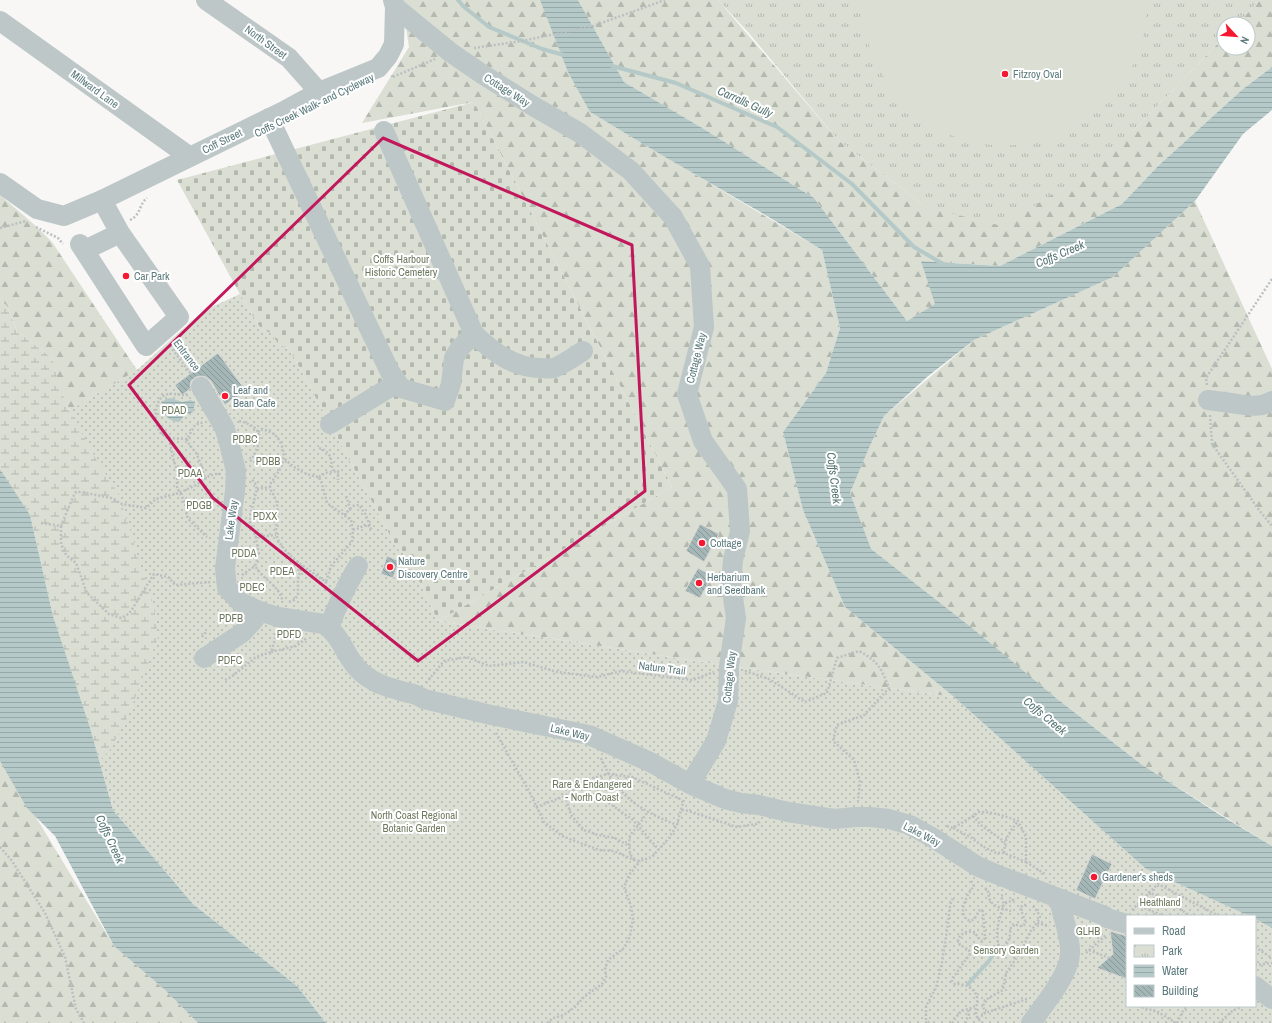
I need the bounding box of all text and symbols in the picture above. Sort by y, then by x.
north arrow [1216,16,1256,56]
street label: North Street [242,22,290,62]
text: N [1237,34,1253,46]
street label: Millward Lane [68,67,122,111]
place label: Fitzroy Oval [1013,67,1062,81]
marker: Fitzroy Oval [1000,69,1010,79]
street label: Coffs Creek Walk- and Cycleway [252,70,377,140]
street label: Cottage Way [481,70,533,110]
water label: Carralls Gully [715,83,776,122]
street label: Coff Street [200,125,245,157]
water label: Coffs Creek [1033,236,1088,271]
park label: Coffs Harbour Historic Cemetery [365,252,438,279]
place label: Car Park [134,269,170,283]
marker: Car Park [121,271,131,281]
street label: Cottage Way [683,331,709,385]
street label: Entrance [171,336,203,374]
place label: Leaf and Bean Cafe [233,383,276,410]
marker: Leaf and Bean Cafe [220,391,230,401]
park label: PDAD [161,403,187,417]
park label: PDBC [232,432,258,446]
water label: Coffs Creek [823,451,845,506]
park label: PDBB [256,454,280,468]
park label: PDAA [178,466,203,480]
park label: PDGB [186,498,212,512]
street label: Lake Way [221,499,241,541]
park label: PDXX [253,509,277,523]
place label: Cottage [710,536,742,550]
marker: Cottage [697,538,707,548]
park label: PDDA [231,546,258,560]
place label: Nature Discovery Centre [398,554,468,581]
marker: Nature Discovery Centre [385,562,395,572]
park label: PDEA [270,564,295,578]
place label: Herbarium and Seedbank [707,570,766,597]
marker: Herbarium and Seedbank [694,578,704,588]
park label: PDEC [239,580,265,594]
park label: PDFB [219,611,243,625]
park label: PDFD [277,627,301,641]
street label: Cottage Way [719,650,739,703]
park label: PDFC [218,653,243,667]
street label: Nature Trail [638,658,686,678]
water label: Coffs Creek [1020,693,1071,739]
street label: Lake Way [549,721,591,743]
park label: Rare & Endangered - North Coast [552,777,632,804]
park label: North Coast Regional Botanic Garden [371,808,457,835]
water label: Coffs Creek [92,812,129,867]
street label: Lake Way [901,819,943,849]
place label: Gardener's sheds [1102,870,1173,884]
marker: Gardener's sheds [1089,872,1099,882]
park label: Heathland [1139,895,1181,909]
legend [1126,915,1256,1007]
text: Road [1162,923,1186,939]
park label: GLHB [1076,924,1100,938]
park label: Sensory Garden [973,943,1039,957]
text: Park [1162,943,1182,959]
text: Water [1162,963,1189,979]
text: Building [1162,983,1199,999]

